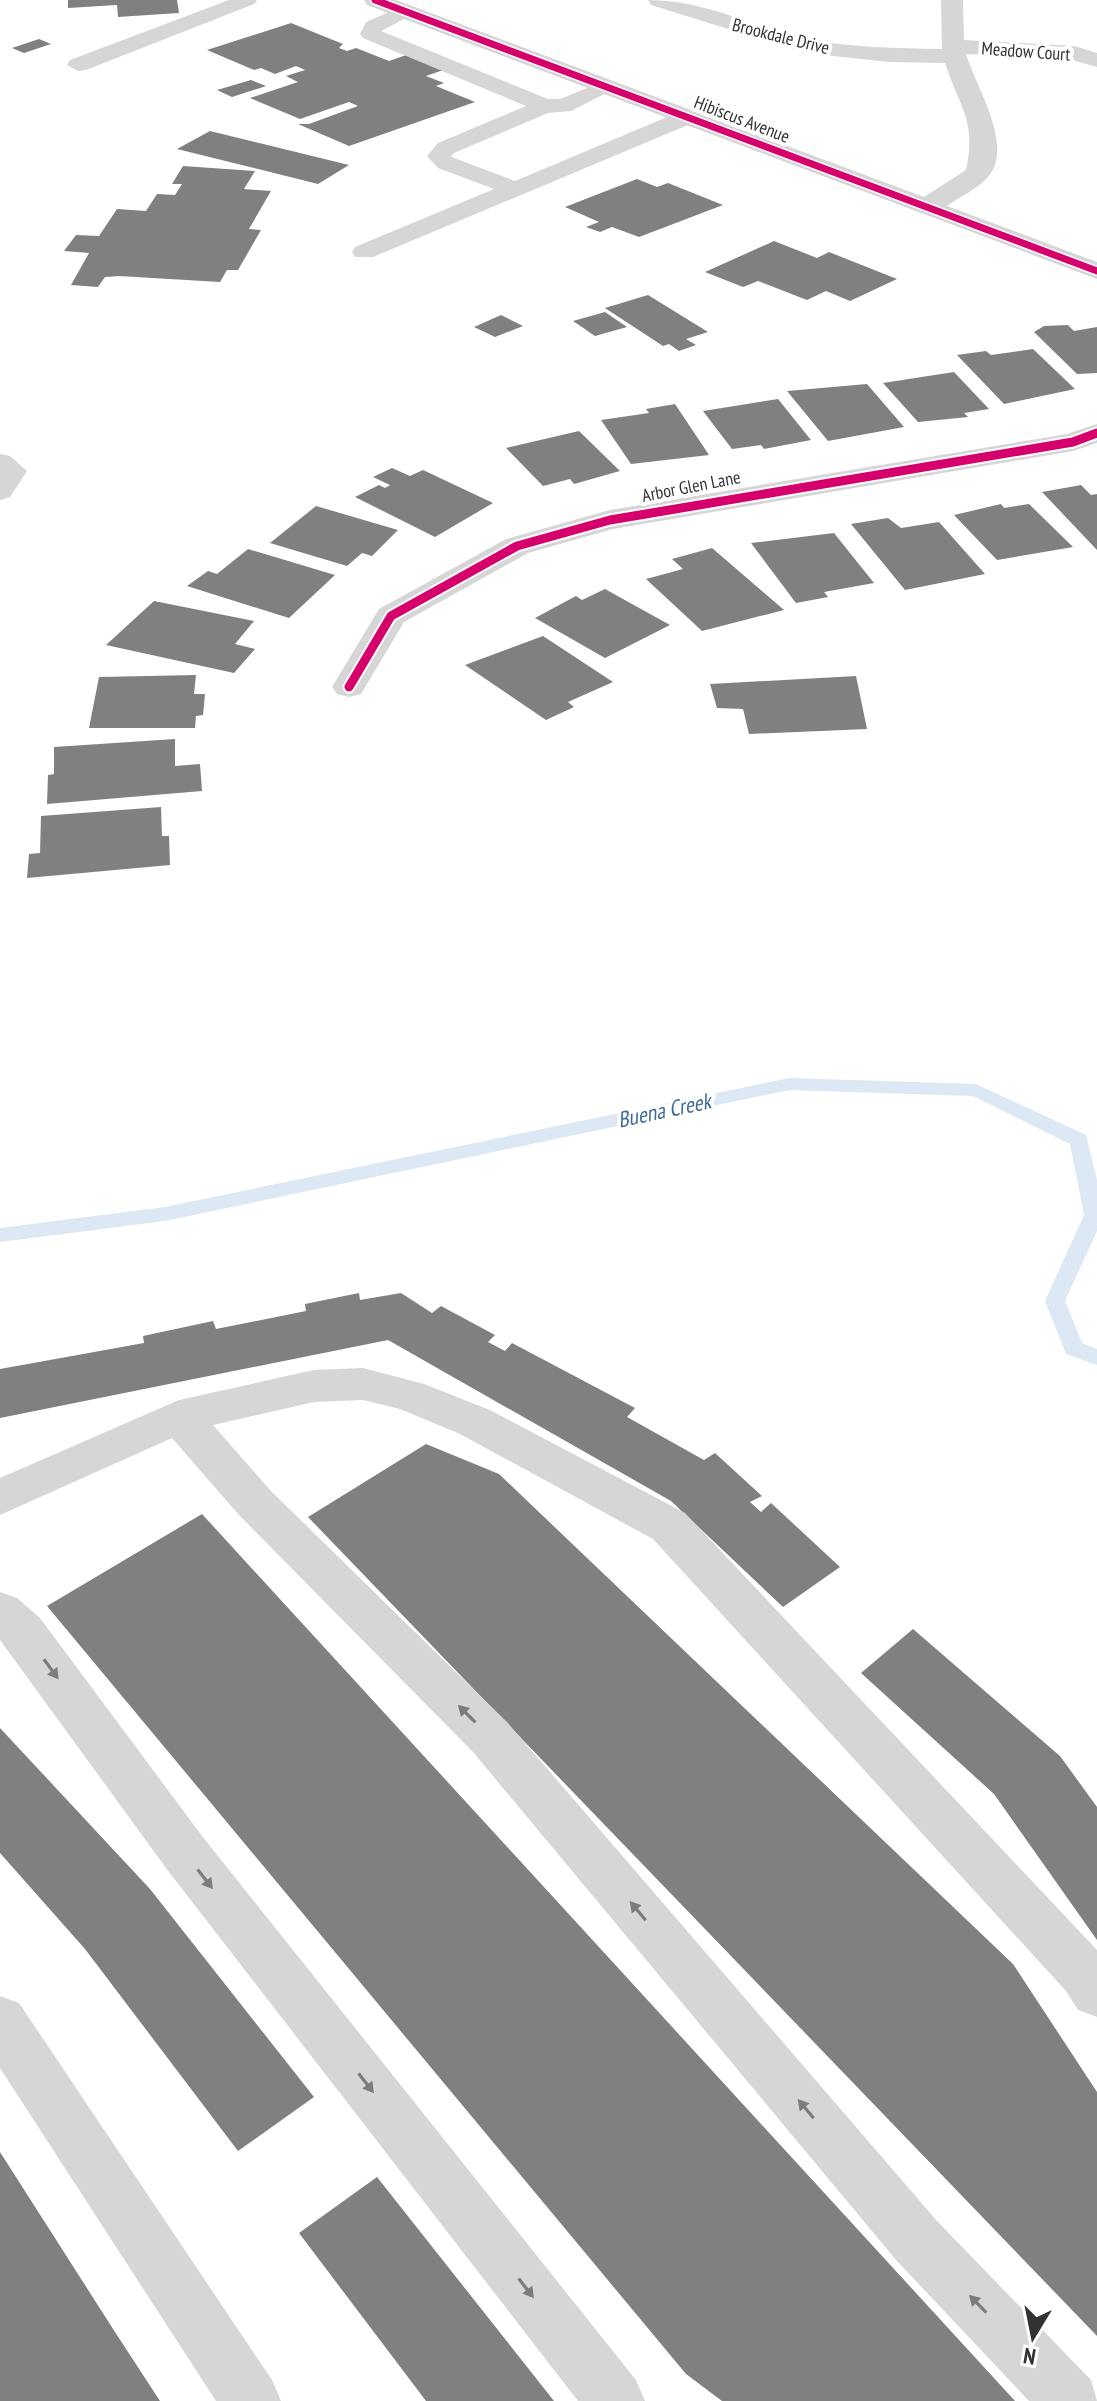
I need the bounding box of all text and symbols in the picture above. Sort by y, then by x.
street label: Brookdale Drive [730,13,832,59]
street label: Meadow Court [981,36,1071,66]
street label: Hibiscus Avenue [691,90,793,148]
street label: Arbor Glen Lane [640,465,742,507]
water label: Buena Creek [615,1086,716,1134]
one-way arrow [42,1659,58,1680]
one-way arrow [459,1705,477,1724]
one-way arrow [196,1869,213,1889]
one-way arrow [630,1901,647,1921]
one-way arrow [357,2073,373,2093]
one-way arrow [798,2099,815,2119]
one-way arrow [518,2277,534,2298]
one-way arrow [969,2295,987,2314]
north arrow [993,2297,1073,2377]
text: N [1021,2342,1038,2372]

